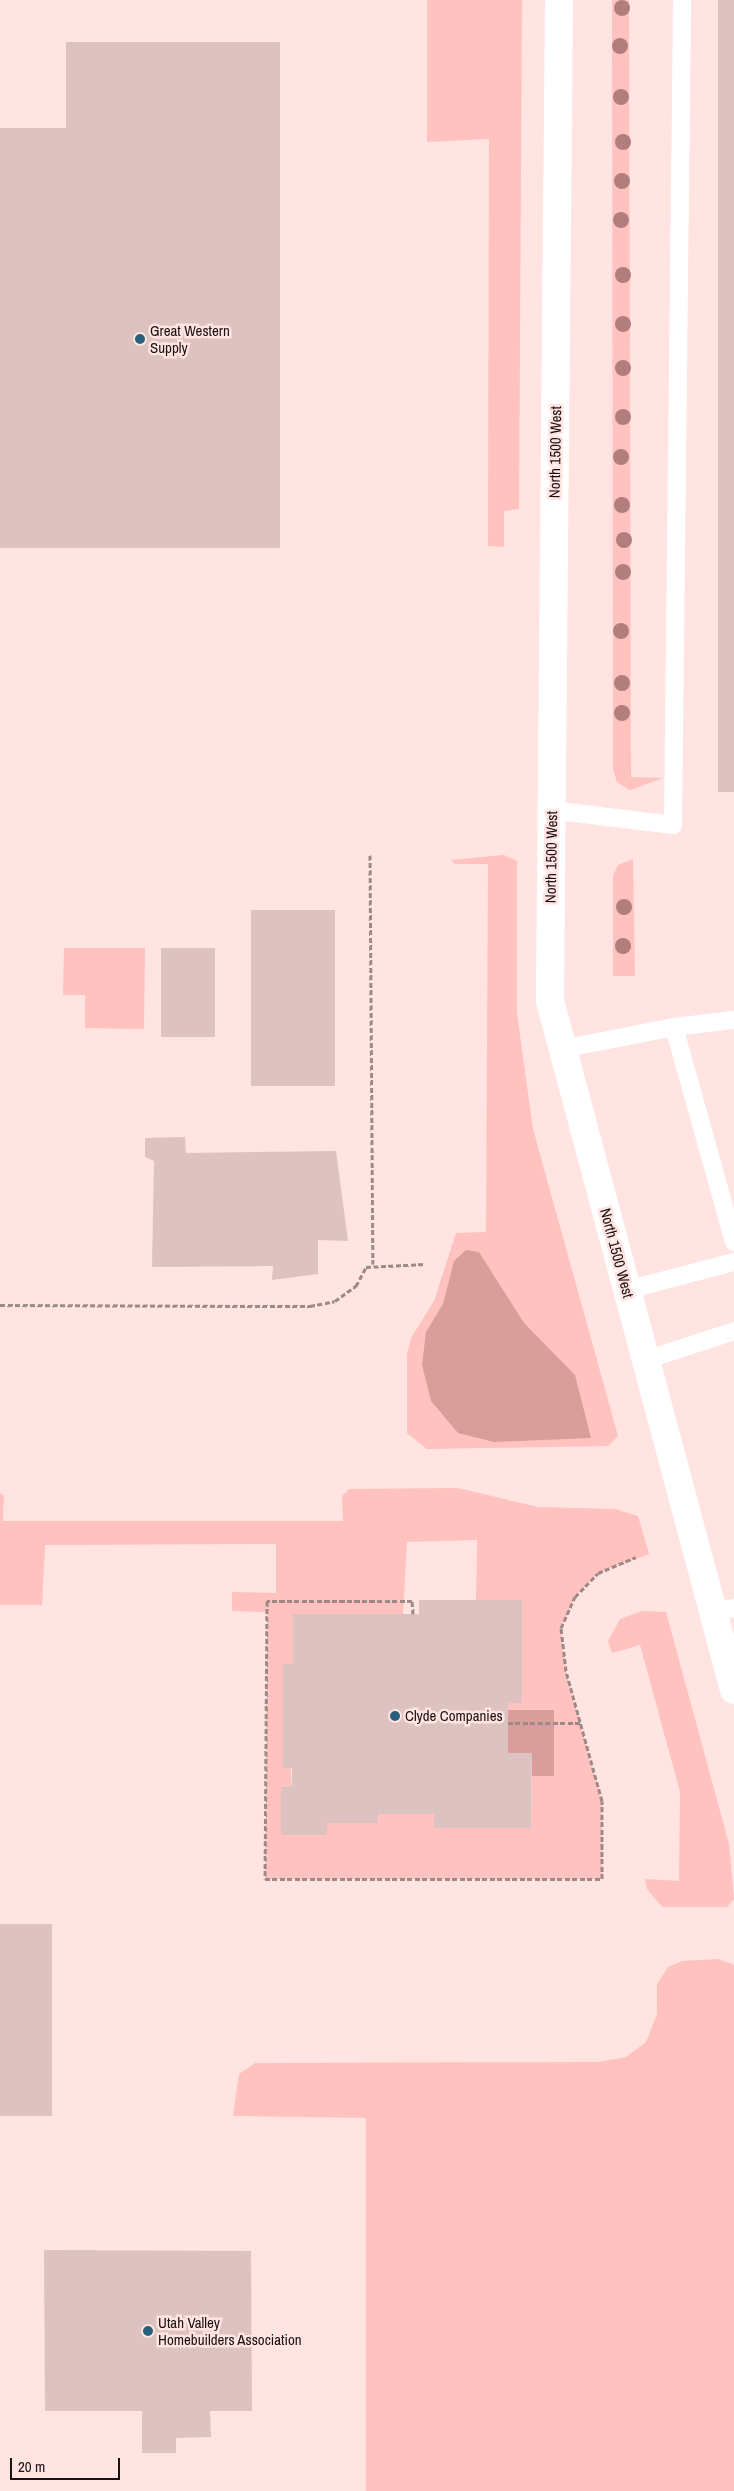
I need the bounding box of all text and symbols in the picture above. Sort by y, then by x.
place label: Great Western Supply [150,321,230,356]
marker: Great Western Supply [134,333,146,345]
street label: North 1500 West [545,406,565,498]
street label: North 1500 West [541,811,561,903]
street label: North 1500 West [596,1206,638,1300]
place label: Clyde Companies [405,1707,503,1725]
marker: Clyde Companies [389,1710,401,1722]
place label: Utah Valley Homebuilders Association [158,2313,302,2348]
marker: Utah Valley Homebuilders Association [142,2325,154,2337]
scale bar [12,2448,122,2480]
text: 20 m [18,2456,45,2477]

